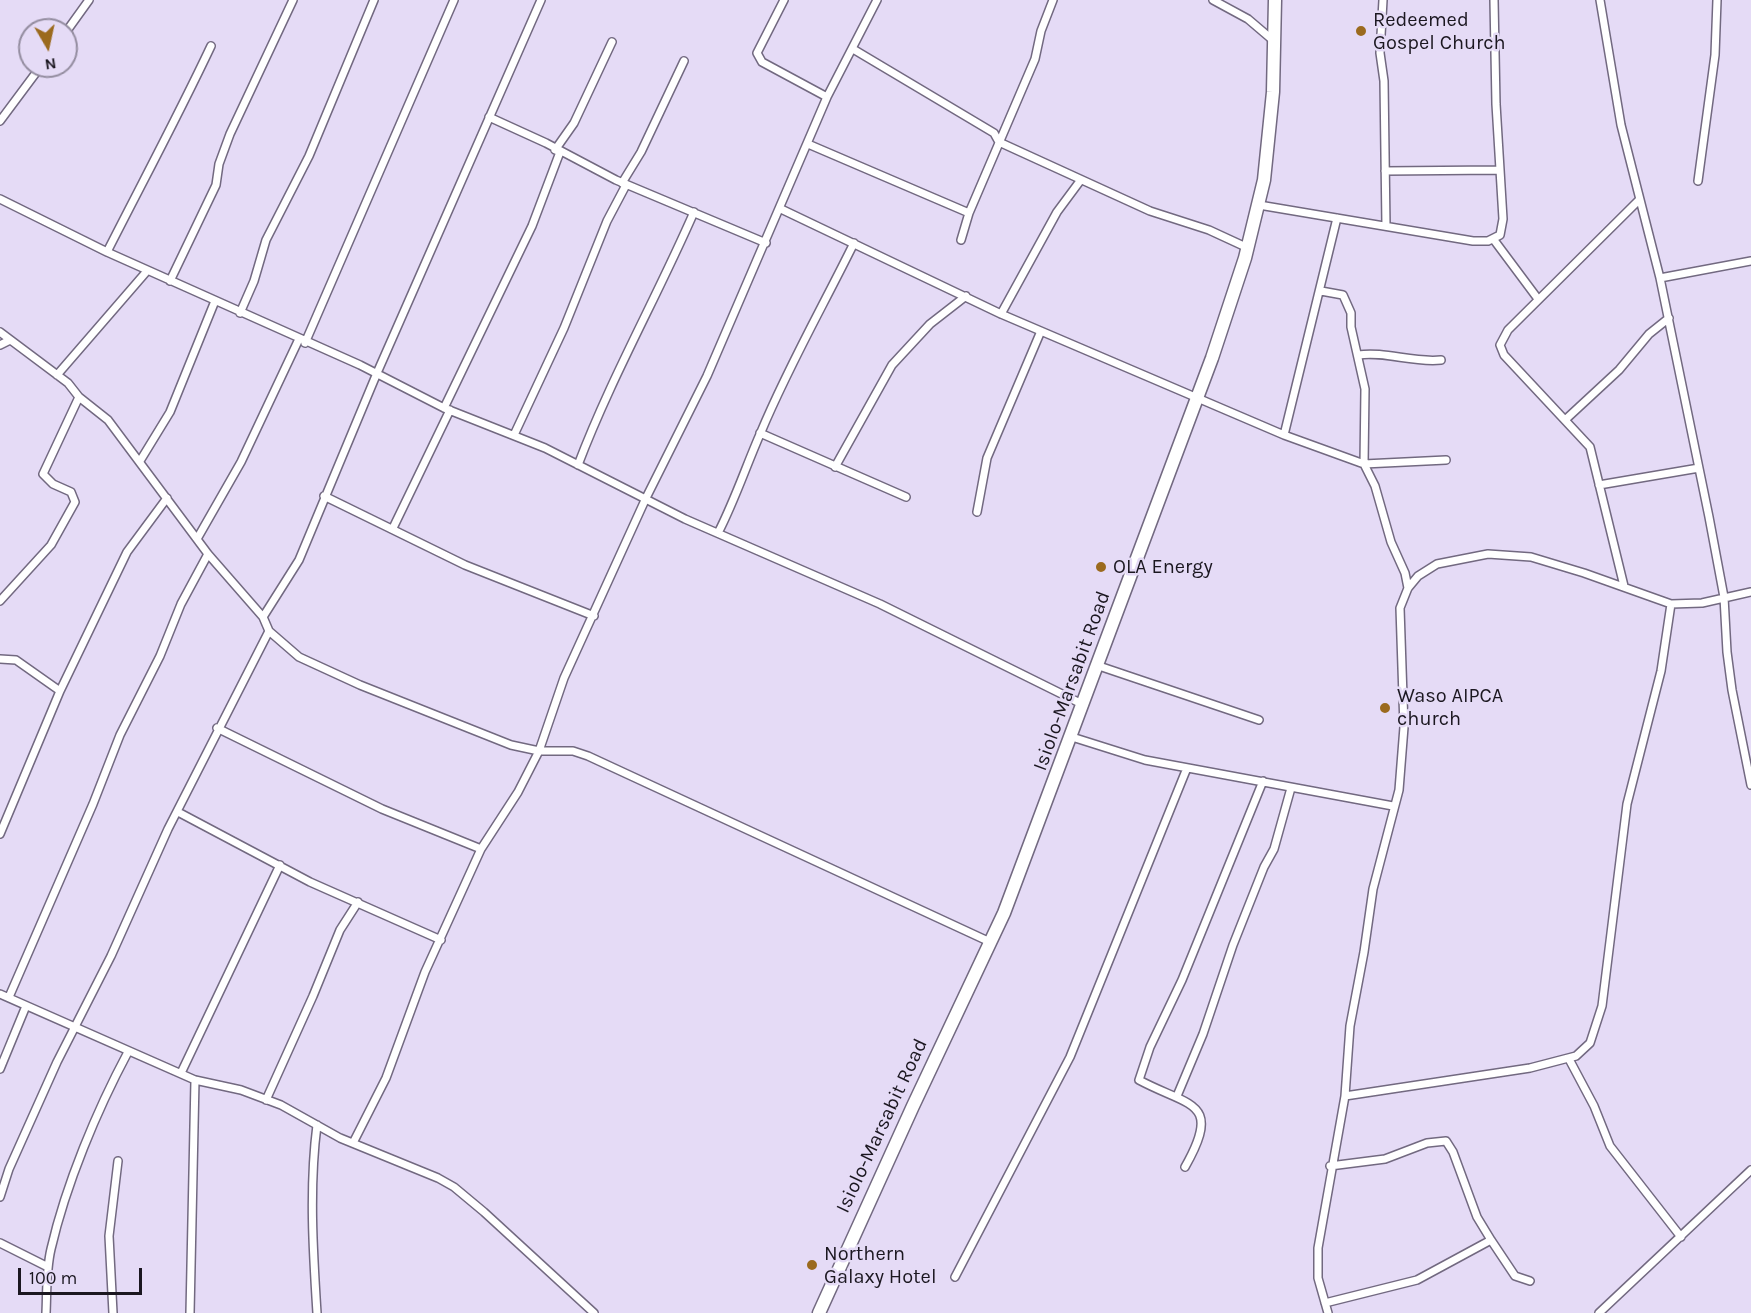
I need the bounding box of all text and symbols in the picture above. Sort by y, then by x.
place label: Redeemed Gospel Church [1373,8,1506,55]
north arrow [18,18,78,78]
marker: Redeemed Gospel Church [1354,24,1368,38]
text: N [43,54,58,75]
place label: OLA Energy [1113,555,1213,579]
marker: OLA Energy [1094,560,1108,574]
street label: Isiolo-Marsabit Road [1028,588,1116,774]
place label: Waso AIPCA church [1397,684,1503,731]
marker: Waso AIPCA church [1378,701,1392,715]
street label: Isiolo-Marsabit Road [831,1035,933,1217]
place label: Northern Galaxy Hotel [824,1242,936,1289]
scale bar [21,1256,146,1294]
marker: Northern Galaxy Hotel [805,1258,819,1272]
text: 100 m [29,1267,77,1289]

